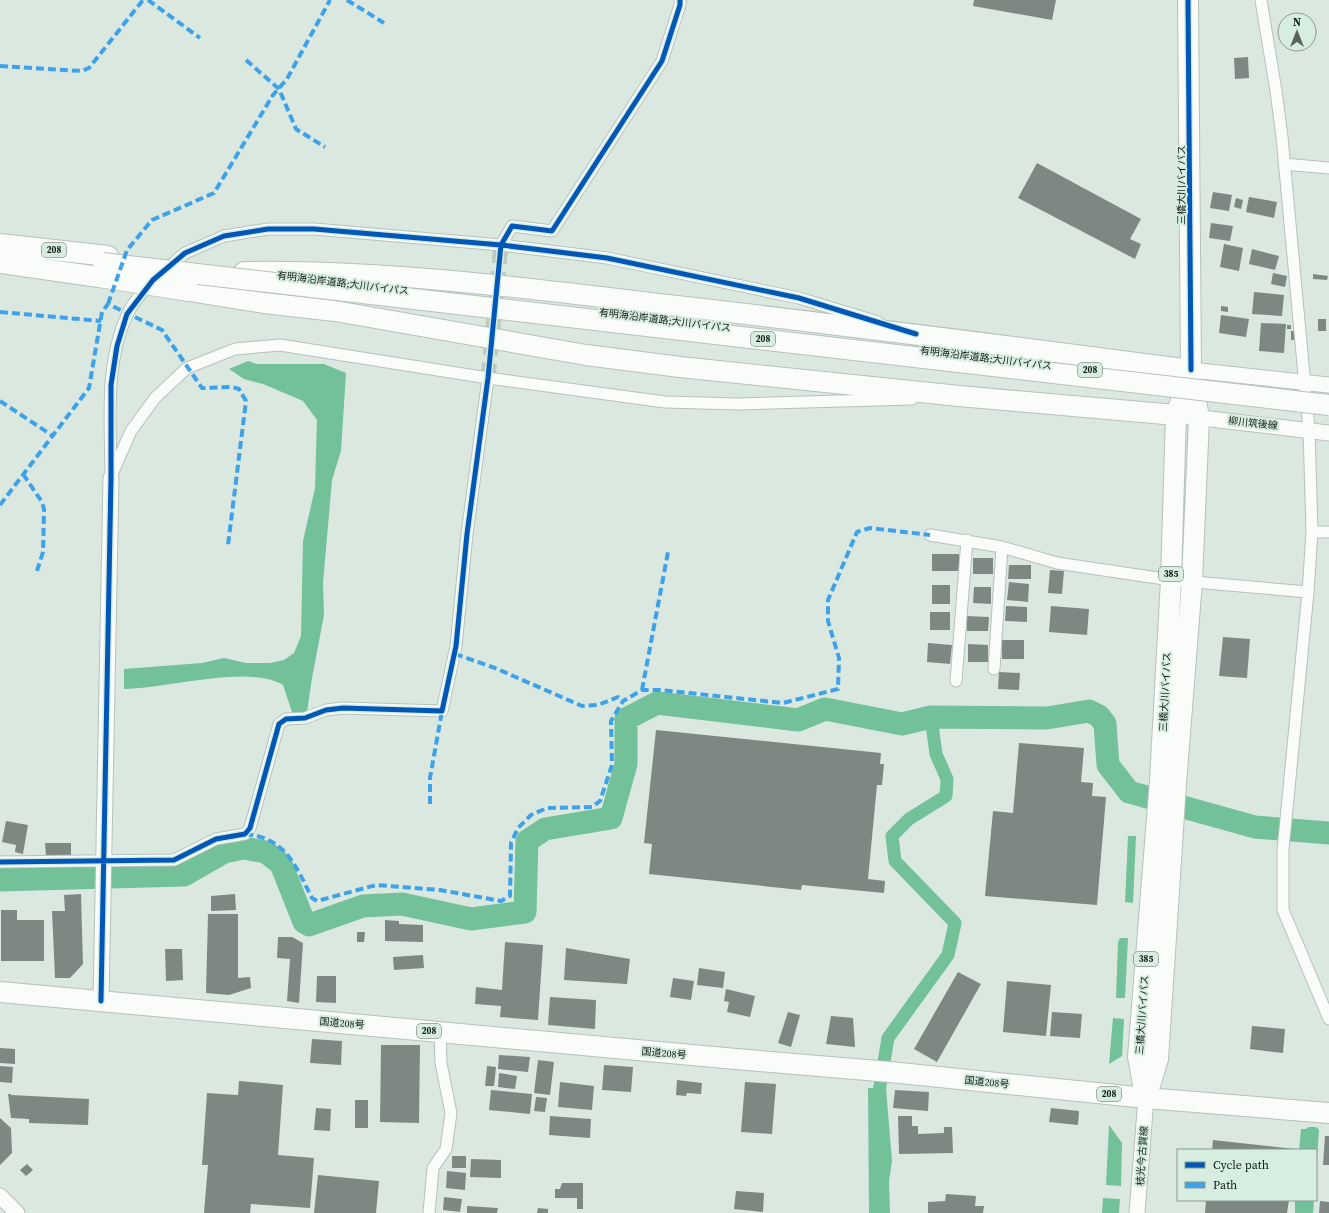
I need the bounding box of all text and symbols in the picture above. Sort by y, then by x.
north arrow [1277,12,1317,52]
text: N [1293,15,1301,30]
street label: 三橋大川バイパス [1175,145,1188,225]
road number: 208 [42,243,66,257]
street label: 有明海沿岸道路;大川バイパス [276,268,410,298]
street label: 有明海沿岸道路;大川バイパス [598,305,732,335]
road number: 208 [751,332,775,346]
street label: 有明海沿岸道路;大川バイパス [919,343,1053,373]
road number: 208 [1078,363,1102,377]
street label: 柳川筑後線 [1227,414,1279,432]
road number: 385 [1159,567,1183,581]
street label: 三橋大川バイパス [1156,652,1174,732]
road number: 385 [1134,952,1158,966]
street label: 三橋大川バイパス [1133,975,1151,1055]
street label: 国道208号 [319,1015,365,1031]
road number: 208 [417,1024,441,1038]
street label: 国道208号 [641,1045,687,1061]
street label: 国道208号 [964,1073,1010,1091]
road number: 208 [1097,1087,1121,1101]
street label: 枝光今古賀線 [1133,1126,1151,1186]
legend [1177,1149,1317,1201]
text: Cycle path [1213,1157,1269,1173]
text: Path [1213,1177,1237,1193]

